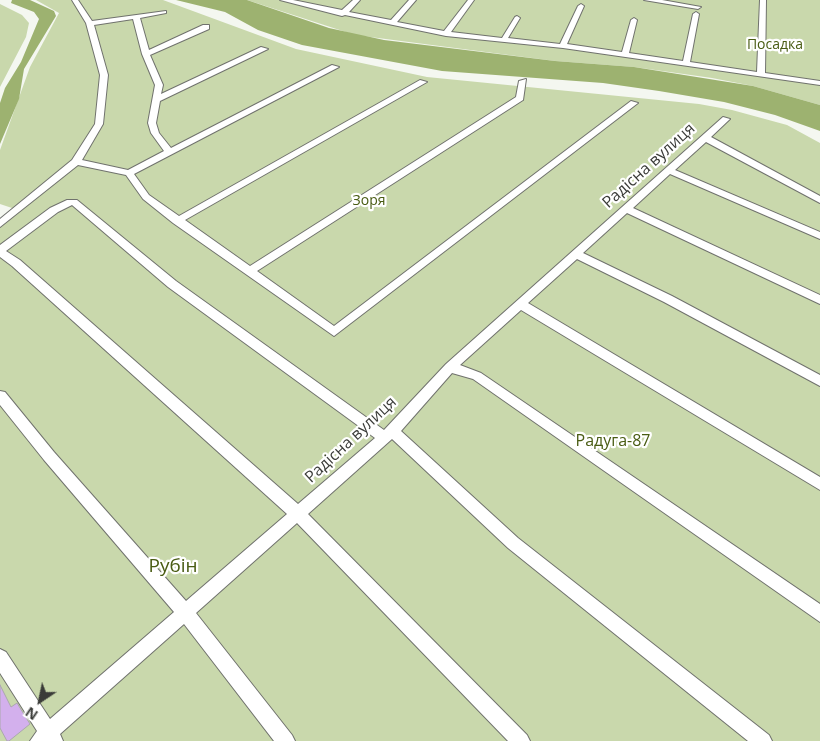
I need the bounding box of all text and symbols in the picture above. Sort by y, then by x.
park label: Посадка [747,37,803,53]
street label: Радісна вулиця [599,119,699,213]
park label: Зоря [353,193,385,209]
street label: Радісна вулиця [301,393,401,487]
park label: Радуга-87 [576,431,650,451]
park label: Рубін [148,556,198,578]
north arrow [15,676,65,726]
text: N [21,703,41,725]

